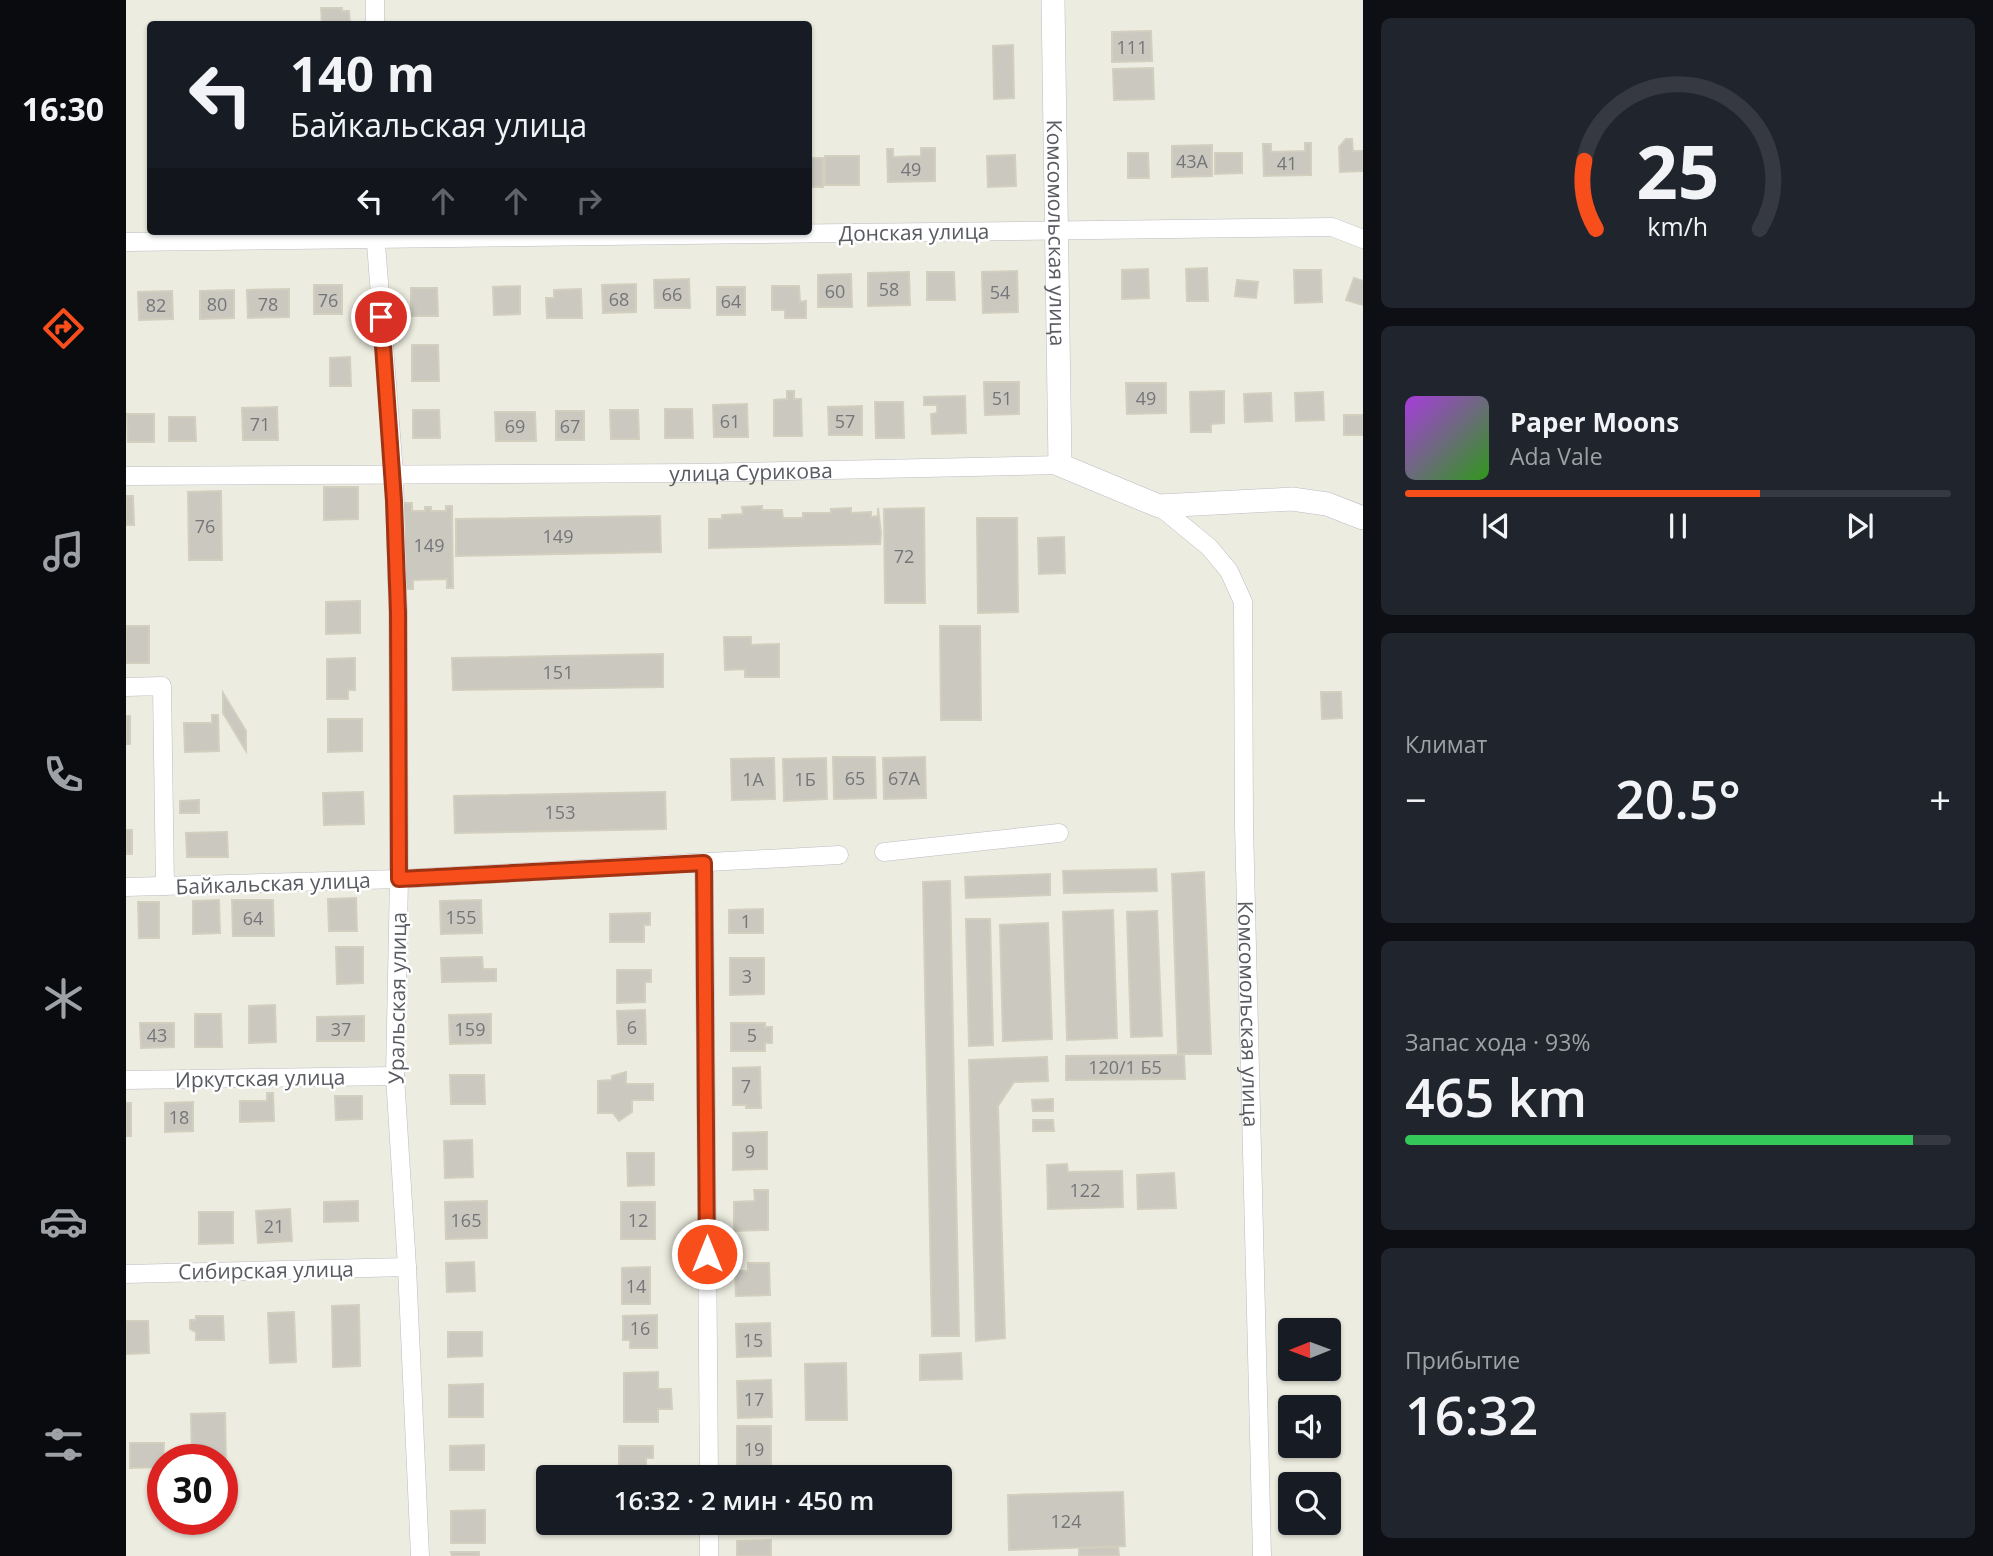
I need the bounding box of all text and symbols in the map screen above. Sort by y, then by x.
house number: 111 [1117,35,1147,59]
text: 140 m [290,40,435,106]
icon: left [175,49,266,140]
text: 16:30 [22,87,104,130]
text: Байкальская улица [290,103,587,146]
street label: Комсомольская улица [1041,120,1072,346]
text: 25 [1636,121,1720,220]
house number: 43А [1176,149,1209,173]
house number: 41 [1277,151,1297,175]
house number: 49 [901,157,921,181]
icon: left [351,182,389,220]
icon: ahead [424,182,462,220]
icon: ahead [497,182,535,220]
icon: right [570,182,608,220]
text: km/h [1648,209,1708,243]
street label: Донская улица [838,217,990,247]
house number: 58 [879,277,899,301]
house number: 60 [825,279,845,303]
house number: 54 [990,280,1010,304]
house number: 66 [662,282,682,306]
pin [351,287,411,347]
house number: 68 [609,287,629,311]
house number: 76 [318,288,338,312]
house number: 64 [721,289,741,313]
house number: 80 [207,292,227,316]
house number: 78 [258,292,278,316]
house number: 82 [146,293,166,317]
icon: arrive [362,298,400,336]
icon: directions [39,304,88,353]
house number: 51 [992,386,1012,410]
house number: 49 [1136,386,1156,410]
text: Paper Moons [1510,404,1679,440]
house number: 61 [720,409,740,433]
house number: 57 [835,409,855,433]
house number: 71 [250,412,270,436]
house number: 69 [505,414,525,438]
house number: 67 [560,414,580,438]
text: Ada Vale [1510,440,1603,472]
street label: улица Сурикова [669,456,833,487]
icon: previous [1477,507,1515,545]
icon: pause [1659,507,1697,545]
icon: next [1841,507,1879,545]
house number: 76 [195,514,215,538]
house number: 149 [543,524,573,548]
icon: music [39,527,88,576]
house number: 149 [414,533,444,557]
house number: 72 [894,544,914,568]
house number: 151 [543,660,573,684]
text: Климат [1405,728,1487,760]
icon: phone [39,750,88,799]
text: 20.5° [1615,763,1741,834]
house number: 65 [845,766,865,790]
house number: 67А [888,766,921,790]
house number: 1А [742,767,764,791]
house number: 1Б [794,767,816,791]
text: − [1405,773,1427,825]
text: + [1929,773,1951,825]
house number: 153 [545,800,575,824]
street label: Байкальская улица [175,866,371,900]
street label: Комсомольская улица [1232,900,1265,1128]
house number: 155 [446,905,476,929]
house number: 64 [243,906,263,930]
house number: 1 [741,909,751,933]
street label: Уральская улица [381,912,413,1084]
house number: 3 [742,964,752,988]
icon: climate [39,974,88,1023]
house number: 6 [627,1015,637,1039]
house number: 37 [331,1017,351,1041]
house number: 159 [455,1017,485,1041]
house number: 43 [147,1023,167,1047]
house number: 5 [747,1023,757,1047]
text: Запас хода · 93% [1405,1026,1590,1058]
house number: 120/1 Б5 [1088,1055,1162,1079]
text: 465 km [1405,1061,1587,1132]
street label: Иркутская улица [175,1063,345,1093]
house number: 7 [741,1074,751,1098]
house number: 18 [169,1105,189,1129]
house number: 9 [745,1139,755,1163]
house number: 122 [1070,1178,1100,1202]
icon: car [39,1197,88,1246]
house number: 165 [451,1208,481,1232]
house number: 12 [628,1208,648,1232]
house number: 21 [264,1214,284,1238]
position arrow [670,1217,744,1291]
street label: Сибирская улица [178,1254,354,1286]
house number: 14 [626,1274,646,1298]
house number: 16 [630,1316,650,1340]
north arrow [1278,1318,1340,1381]
map controls [1278,1318,1341,1535]
house number: 15 [743,1328,763,1352]
text: Прибытие [1405,1344,1520,1376]
text: 16:32 [1405,1379,1538,1450]
house number: 17 [744,1387,764,1411]
button: sound [1278,1395,1341,1458]
icon: filters [39,1420,88,1469]
house number: 19 [744,1437,764,1461]
speed limit sign: 30 [147,1444,238,1535]
button: search [1278,1472,1341,1535]
text: 16:32 · 2 мин · 450 m [614,1482,874,1518]
house number: 124 [1051,1509,1081,1533]

